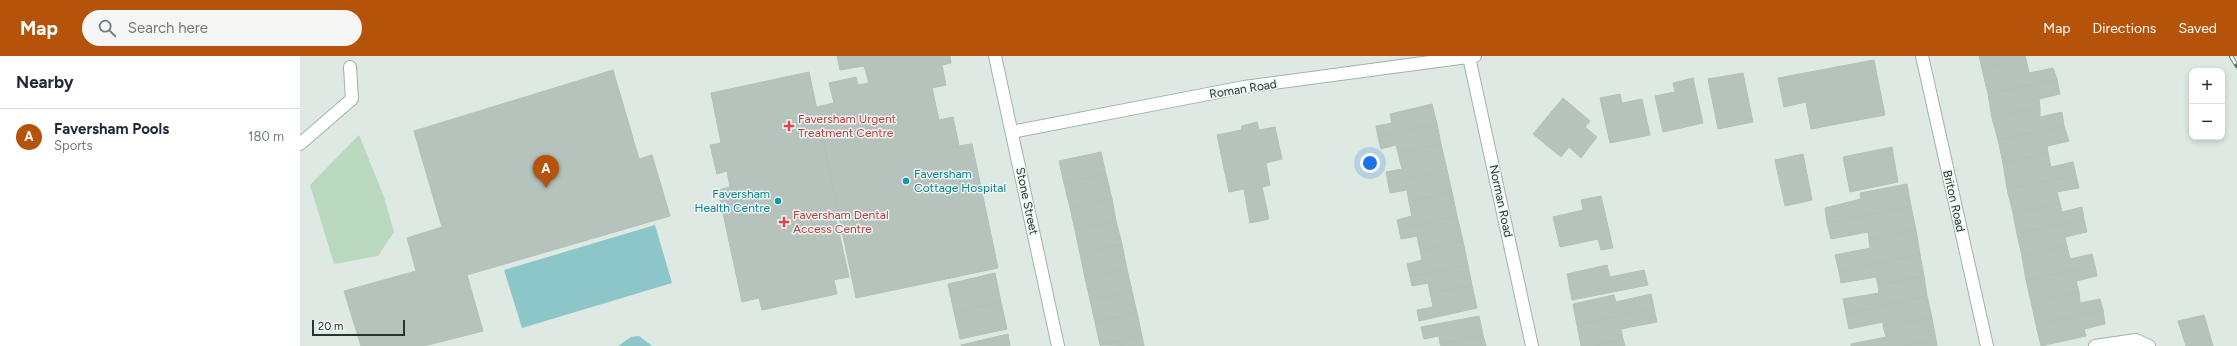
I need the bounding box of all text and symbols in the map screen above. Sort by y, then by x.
search box [82,10,362,46]
text: Map [20,17,58,40]
icon: search [96,17,118,39]
text: Search here [128,19,208,37]
text: Map [2043,20,2071,37]
text: Directions [2093,20,2156,37]
text: Saved [2178,20,2217,37]
map controls [2189,68,2225,140]
button: + [2189,68,2225,104]
text: Nearby [16,72,74,92]
street label: Roman Road [1208,77,1278,101]
button: − [2189,104,2225,140]
place label: Faversham Urgent Treatment Centre [798,112,897,140]
text: Faversham Pools [54,120,169,138]
marker: Faversham Urgent Treatment Centre [783,120,795,132]
text: A [24,129,34,144]
text: 180 m [248,129,284,144]
text: Sports [54,138,93,153]
your location [1360,153,1380,173]
pin: A [533,155,559,188]
street label: Norman Road [1486,163,1516,239]
street label: Stone Street [1013,166,1041,236]
place label: Faversham Cottage Hospital [914,167,1006,195]
street label: Briton Road [1940,169,1968,233]
marker: Faversham Cottage Hospital [901,176,911,186]
place label: Faversham Health Centre [694,187,770,215]
marker: Faversham Health Centre [773,196,783,206]
place label: Faversham Dental Access Centre [793,208,889,236]
marker: Faversham Dental Access Centre [778,216,790,228]
scale bar [312,318,405,337]
text: 20 m [318,320,343,333]

